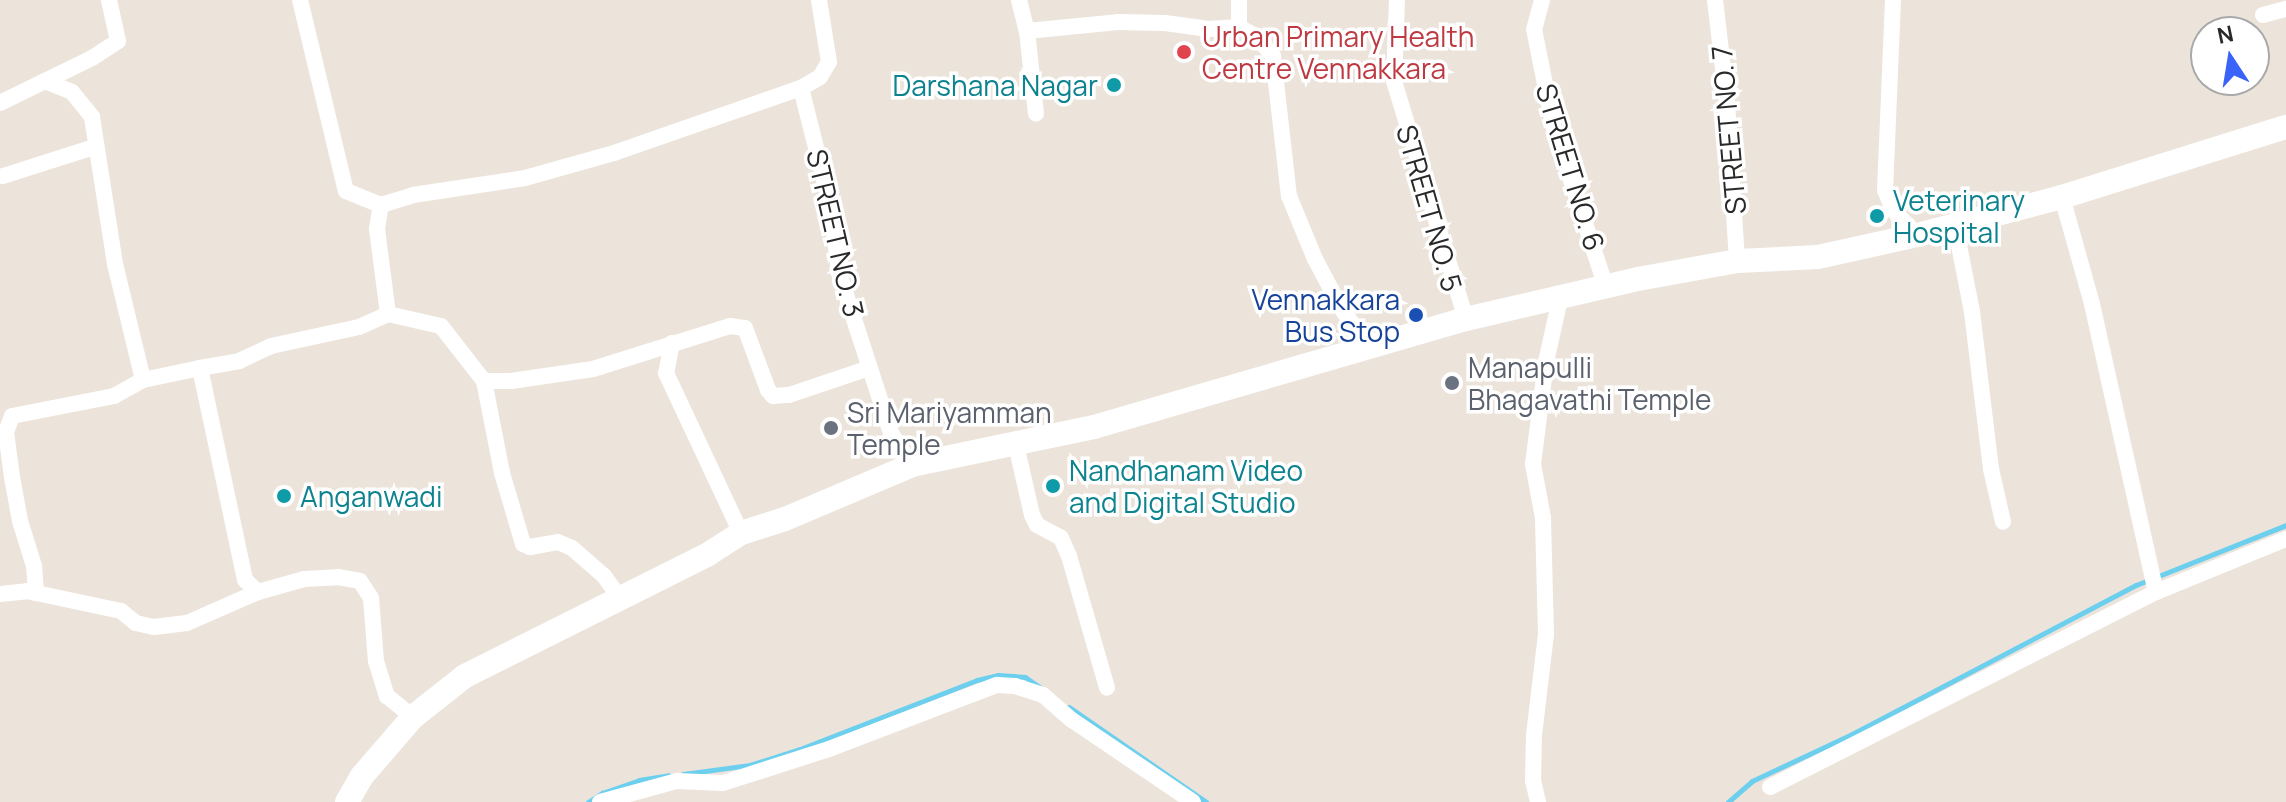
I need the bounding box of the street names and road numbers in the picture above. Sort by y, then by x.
street label: STREET NO. 7 [1704,44,1752,216]
street label: STREET NO. 6 [1530,79,1612,255]
street label: STREET NO. 5 [1390,120,1470,296]
street label: STREET NO. 3 [800,145,872,321]

